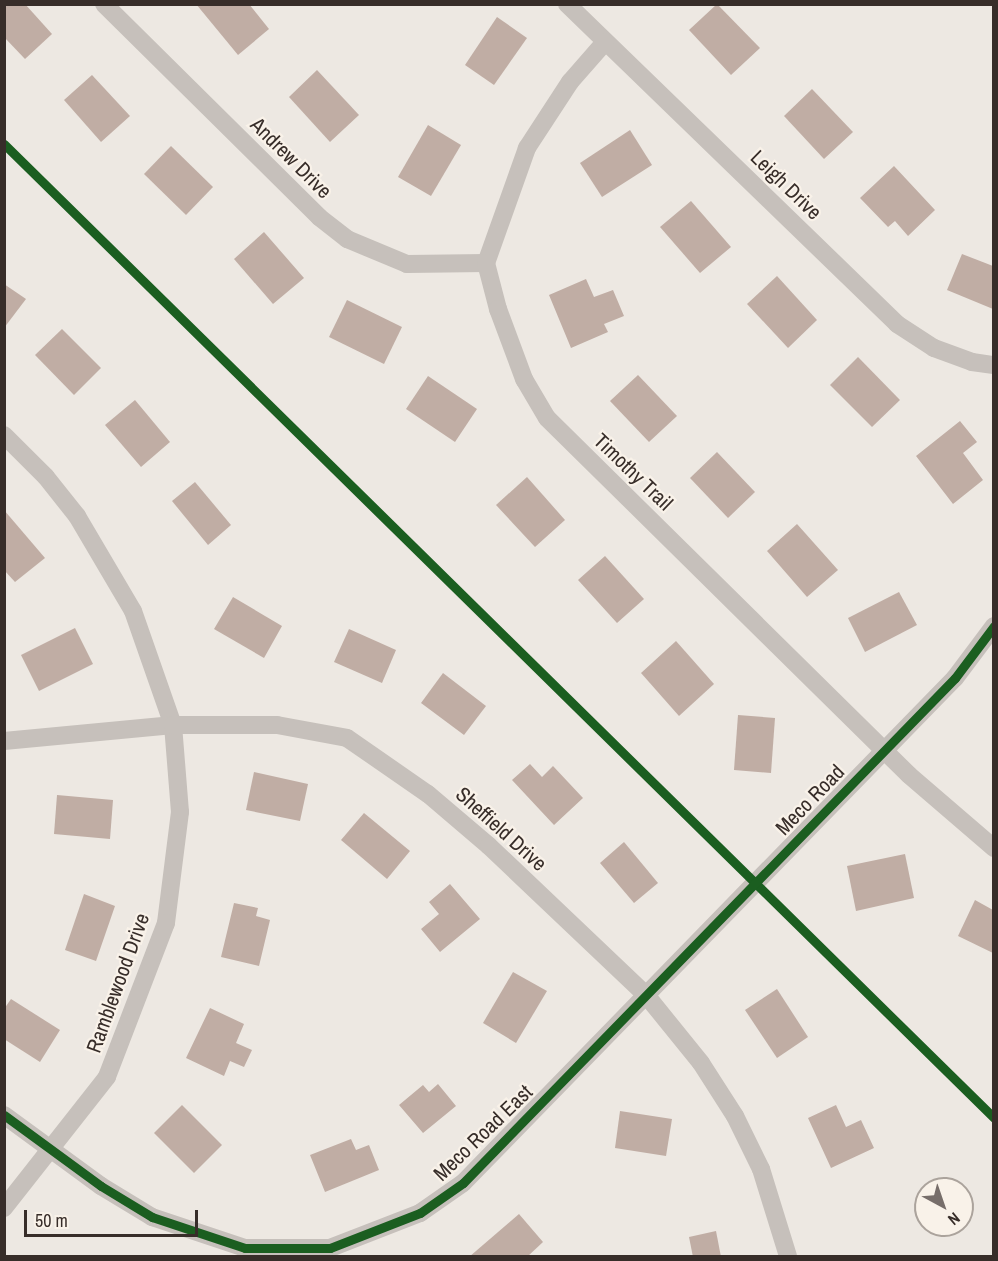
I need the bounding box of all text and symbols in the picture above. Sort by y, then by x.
street label: Andrew Drive [245,112,337,204]
street label: Leigh Drive [745,145,827,225]
street label: Timothy Trail [588,428,678,516]
street label: Meco Road [770,760,850,840]
street label: Sheffield Drive [450,782,552,876]
street label: Ramblewood Drive [81,910,155,1056]
street label: Meco Road East [428,1080,538,1186]
north arrow [914,1177,974,1237]
scale bar [27,1198,201,1236]
text: 50 m [35,1208,68,1233]
text: N [944,1208,965,1231]

